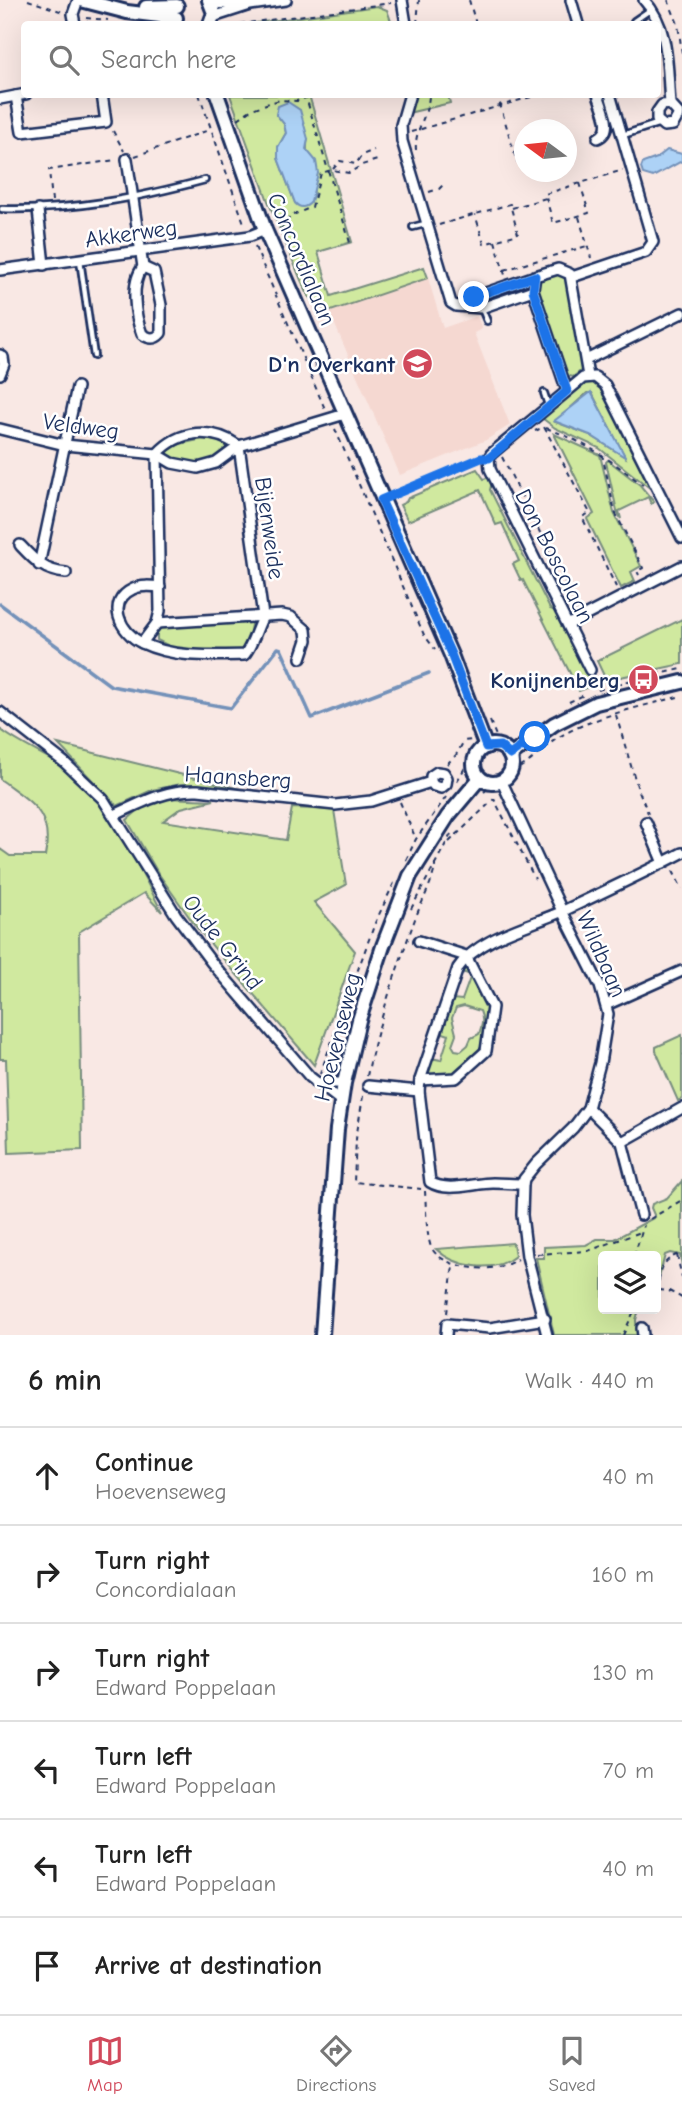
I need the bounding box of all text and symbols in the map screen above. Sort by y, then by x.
search box [21,21,661,98]
icon: search [45,41,83,79]
text: Search here [101,45,236,75]
north arrow [514,119,577,182]
street label: Concordialaan [261,189,342,330]
street label: Akkerweg [83,214,179,253]
route end [458,281,489,312]
school or university icon: D'n Overkant [401,347,435,381]
place label: D'n Overkant [268,351,395,378]
street label: Veldweg [41,408,121,445]
street label: Bijenweide [249,475,290,581]
street label: Don Boscolaan [509,484,600,628]
bus stop icon: Konijnenberg [626,663,660,697]
place label: Konijnenberg [490,667,620,694]
route start [519,721,550,752]
street label: Haansberg [184,760,292,795]
street label: Oude Grind [177,889,268,995]
street label: Wildbaan [571,907,632,1001]
street label: Hoevenseweg [308,970,367,1104]
map controls [598,1251,661,1314]
button: layers [598,1251,661,1314]
text: 6 min [28,1363,102,1398]
text: Walk · 440 m [525,1367,654,1394]
text: Continue [95,1448,193,1478]
icon: ahead [28,1457,66,1495]
text: 40 m [602,1463,654,1490]
text: Hoevenseweg [95,1478,227,1505]
text: Turn right [95,1546,209,1576]
icon: right [28,1555,66,1593]
text: 160 m [592,1561,654,1588]
text: Concordialaan [95,1576,236,1603]
text: Turn right [95,1644,209,1674]
icon: right [28,1653,66,1691]
text: 130 m [593,1659,654,1686]
text: Edward Poppelaan [95,1674,276,1701]
text: Turn left [95,1742,192,1772]
icon: left [28,1751,66,1789]
text: 70 m [602,1757,654,1784]
text: Edward Poppelaan [95,1772,276,1799]
text: Turn left [95,1840,192,1870]
icon: left [28,1849,66,1887]
text: 40 m [602,1855,654,1882]
text: Edward Poppelaan [95,1870,276,1897]
icon: arrive [28,1947,66,1985]
text: Arrive at destination [95,1951,322,1981]
tab: Map [86,2032,124,2096]
tab: Directions [296,2032,376,2096]
tab: Saved [549,2032,596,2096]

